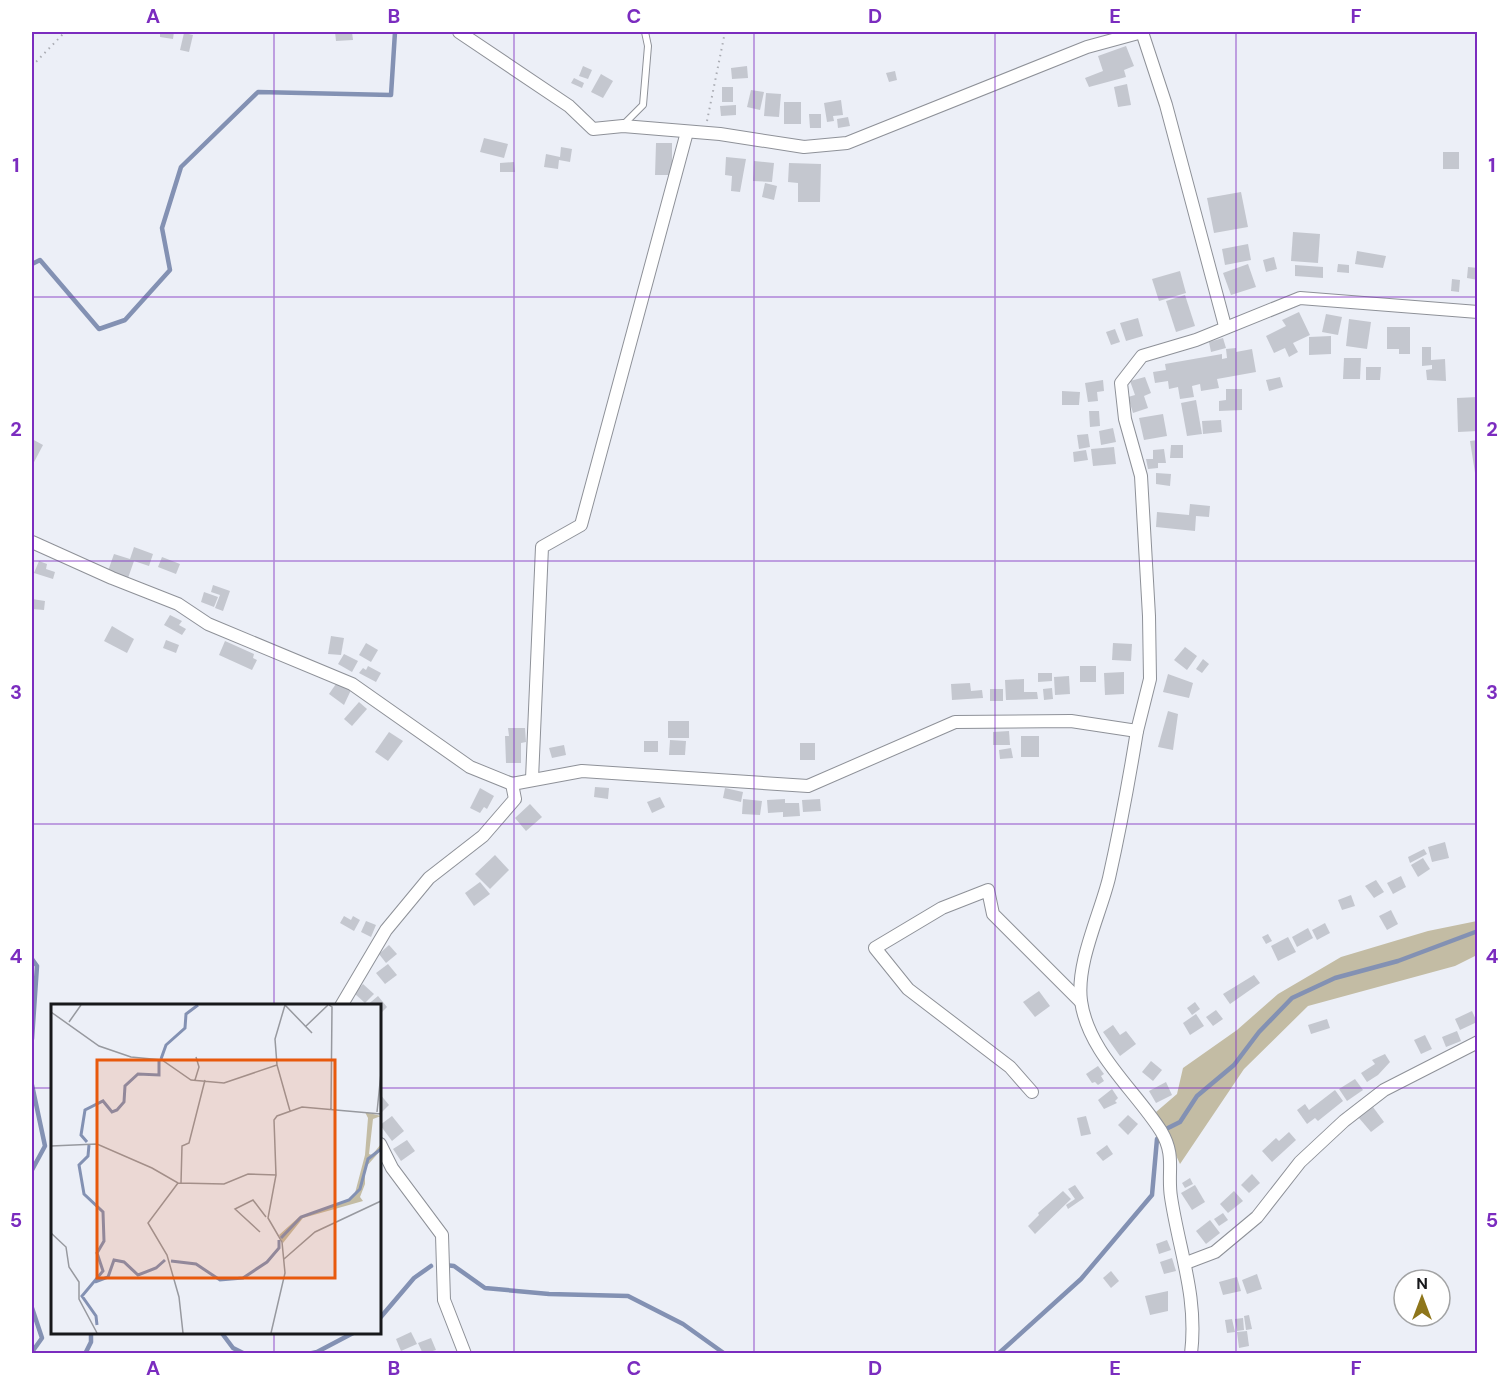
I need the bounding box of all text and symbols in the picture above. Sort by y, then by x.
text: A [146,3,160,29]
text: B [388,3,400,29]
text: C [627,3,641,29]
text: D [868,3,882,29]
text: E [1109,3,1121,29]
text: F [1350,3,1362,29]
text: 1 [12,152,20,178]
text: 1 [1488,152,1496,178]
text: 2 [10,416,22,442]
text: 2 [1486,416,1498,442]
text: 3 [10,679,22,705]
text: 3 [1486,679,1498,705]
text: 4 [10,943,23,969]
text: 4 [1486,943,1499,969]
inset map [51,1004,381,1334]
text: 5 [10,1207,22,1233]
text: 5 [1486,1207,1498,1233]
north arrow [1392,1268,1452,1328]
text: N [1416,1273,1428,1294]
text: A [146,1355,160,1381]
text: B [388,1355,400,1381]
text: C [627,1355,641,1381]
text: D [868,1355,882,1381]
text: E [1109,1355,1121,1381]
text: F [1350,1355,1362,1381]

